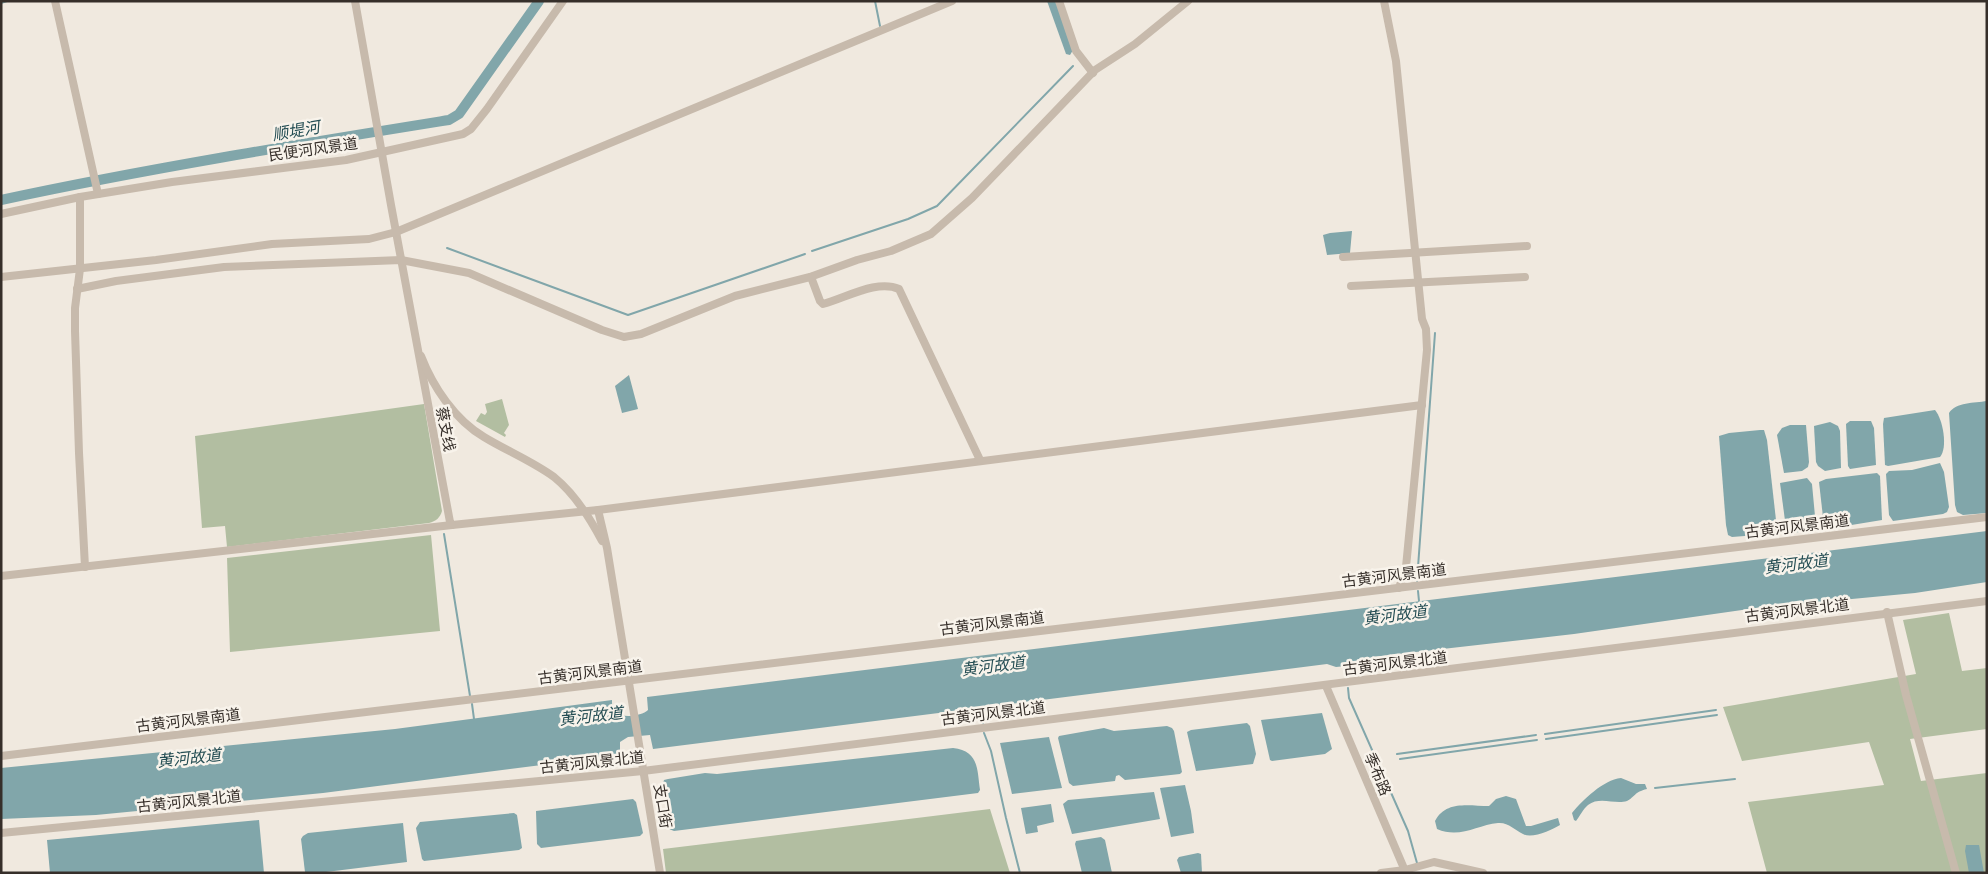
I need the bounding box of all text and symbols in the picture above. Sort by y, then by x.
water label: 顺堤河 [271,117,324,145]
street label: 民便河风景道 [267,134,359,164]
street label: 蔡支线 [433,405,459,453]
street label: 古黄河风景南道 [1744,511,1850,541]
water label: 黄河故道 [1763,550,1831,577]
street label: 古黄河风景南道 [1341,560,1447,590]
street label: 古黄河风景北道 [1744,595,1850,625]
water label: 黄河故道 [1362,601,1430,628]
street label: 古黄河风景南道 [939,608,1045,638]
street label: 古黄河风景北道 [1342,648,1448,678]
water label: 黄河故道 [960,652,1028,679]
street label: 古黄河风景南道 [537,657,643,687]
street label: 古黄河风景北道 [940,698,1046,728]
water label: 黄河故道 [558,703,626,729]
street label: 古黄河风景南道 [135,705,241,735]
water label: 黄河故道 [156,745,224,771]
street label: 古黄河风景北道 [539,748,645,776]
street label: 季布路 [1361,750,1395,798]
street label: 支口街 [651,782,675,830]
street label: 古黄河风景北道 [136,787,242,815]

